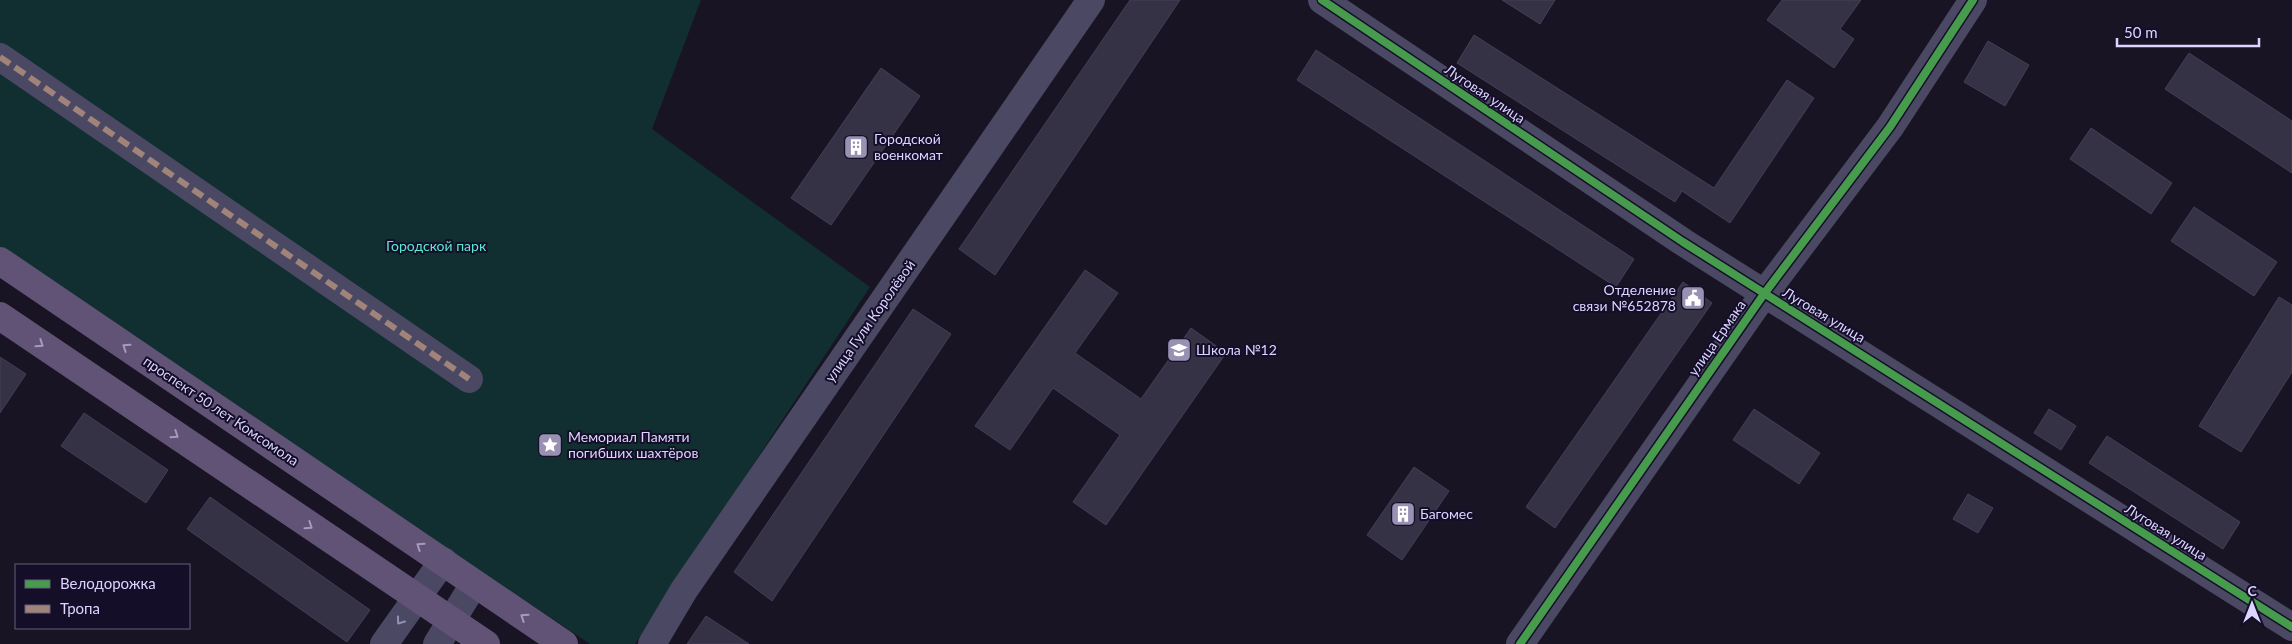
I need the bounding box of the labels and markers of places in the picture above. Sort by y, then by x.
place label: Городской военкомат [874,130,943,163]
building icon: Городской военкомат [843,134,869,160]
place label: Отделение связи №652878 [1573,281,1676,314]
public building icon: Отделение связи №652878 [1680,285,1706,311]
school or university icon: Школа №12 [1166,337,1192,363]
place label: Школа №12 [1196,341,1277,358]
place label: Мемориал Памяти погибших шахтёров [568,428,698,461]
place icon: Мемориал Памяти погибших шахтёров [537,432,563,458]
building icon: Багомес [1390,501,1416,527]
place label: Багомес [1420,505,1473,522]

